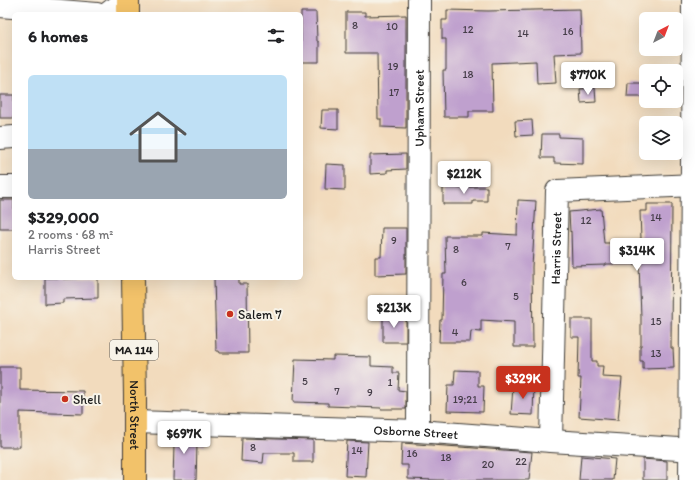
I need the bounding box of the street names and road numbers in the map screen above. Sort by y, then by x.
street label: Upham Street [412,69,427,147]
street label: Harris Street [548,212,565,284]
road number: MA 114 [110,340,158,360]
street label: North Street [127,380,142,450]
street label: Osborne Street [373,423,459,442]

